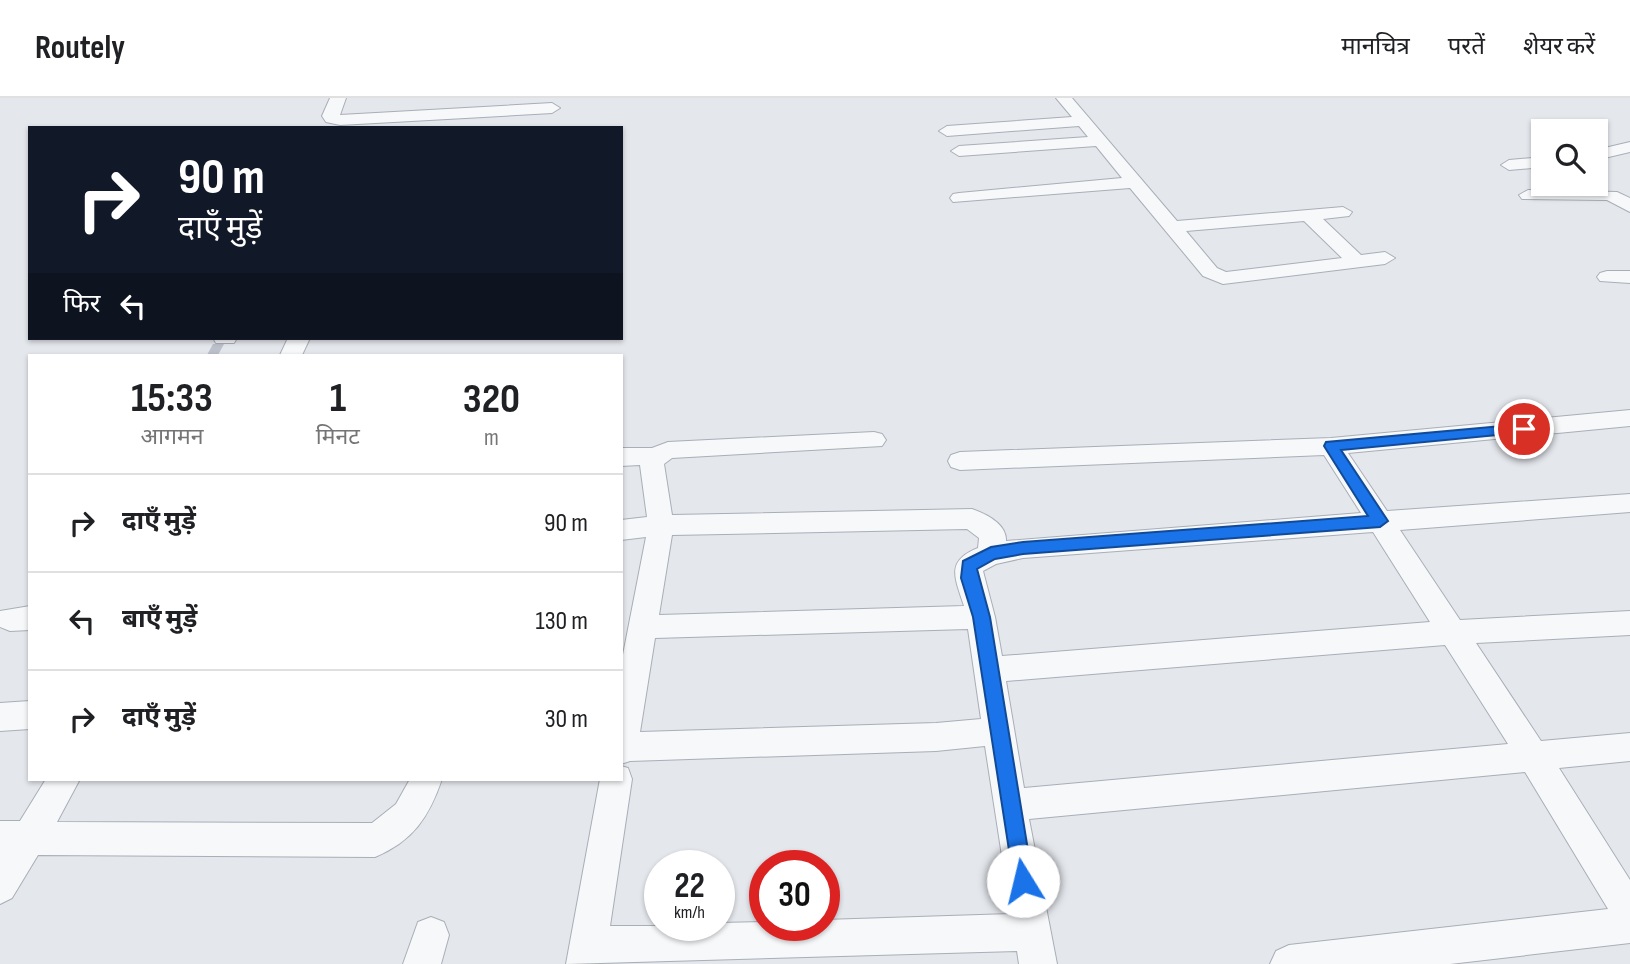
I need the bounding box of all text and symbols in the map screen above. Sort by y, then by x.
text: Routely [35,28,125,68]
text: मानचित्र [1341,32,1410,61]
text: परतें [1448,32,1485,61]
text: शेयर करें [1523,32,1595,61]
map controls [1531,119,1608,196]
button: search [1531,119,1608,196]
text: 90 m [178,149,265,208]
icon: right [63,154,154,245]
text: दाएँ मुड़ें [178,209,262,248]
icon: left [114,287,152,325]
text: फिर [63,289,100,320]
text: 15:33 [131,373,213,424]
text: 1 [330,373,346,424]
text: 320 [463,374,520,425]
pin [1494,399,1554,459]
icon: arrive [1505,410,1543,448]
text: आगमन [140,423,203,451]
text: मिनट [316,423,360,451]
text: m [484,424,499,452]
icon: right [63,504,101,542]
text: दाएँ मुड़ें [122,506,196,537]
text: 90 m [544,508,588,539]
icon: left [63,602,101,640]
text: बाएँ मुड़ें [122,604,197,635]
text: 130 m [536,606,588,637]
icon: right [63,700,101,738]
text: दाएँ मुड़ें [122,702,196,733]
text: 30 m [545,704,588,735]
position arrow [986,844,1060,918]
speed limit sign: 30 [749,850,840,941]
text: 22 [674,865,705,908]
text: km/h [674,902,705,923]

